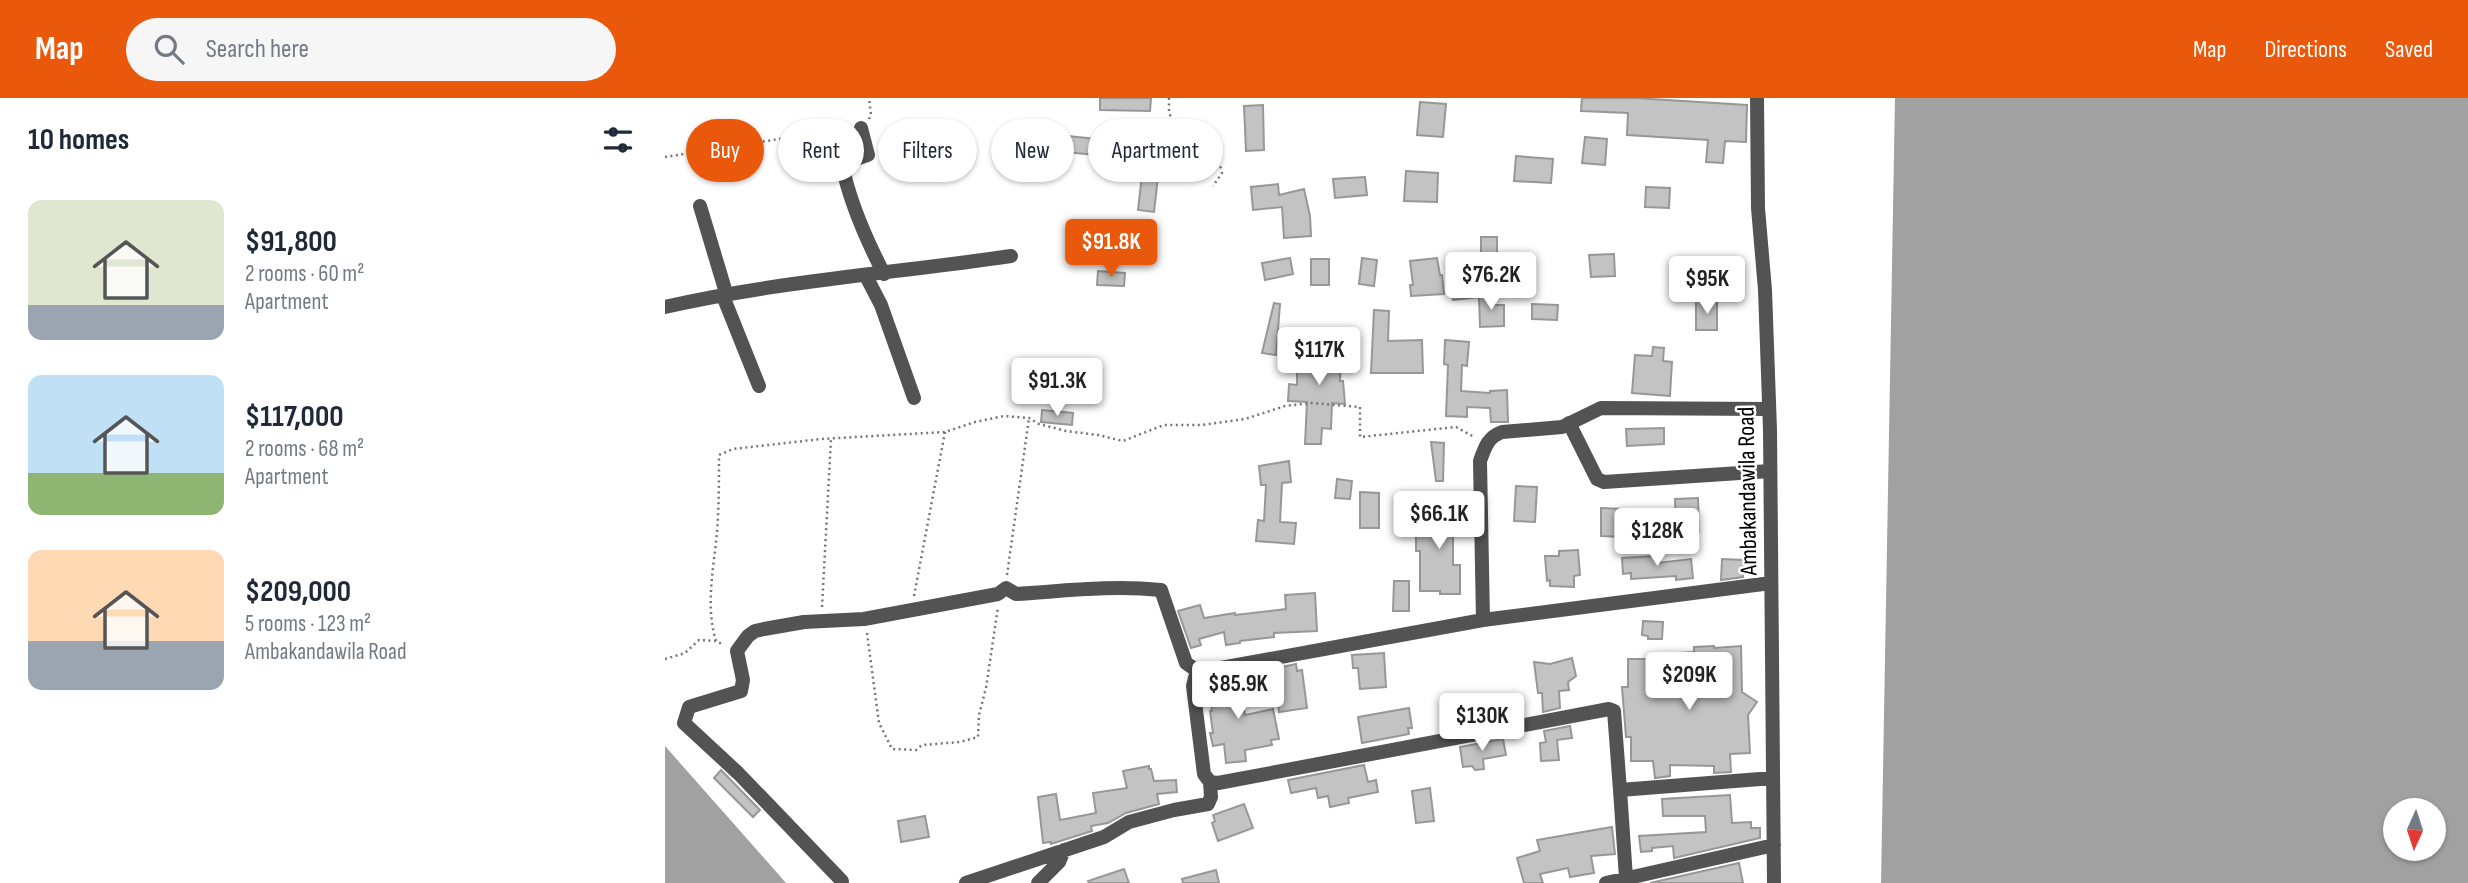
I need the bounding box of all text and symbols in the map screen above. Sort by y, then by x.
search box [126,18,616,81]
text: Map [35,29,84,69]
icon: search [150,30,188,68]
text: Search here [206,34,309,65]
text: Map [2193,35,2226,64]
text: Directions [2264,35,2347,64]
text: Saved [2385,35,2433,64]
chip: Buy [686,119,764,182]
chip: Rent [778,119,864,182]
chip: Filters [878,119,977,182]
chip: New [991,119,1074,182]
chip: Apartment [1088,119,1223,182]
icon: filters [599,121,637,159]
text: 10 homes [28,122,129,158]
pin: $91.8K [1054,220,1168,279]
text: $91,800 [245,224,337,260]
icon: home [84,228,168,312]
text: $91.8K [1081,228,1141,256]
pin: $76.2K [1434,252,1548,312]
pin: $95K [1666,256,1748,316]
text: 2 rooms · 60 m² [245,260,364,288]
text: $76.2K [1461,261,1521,289]
text: $95K [1685,265,1729,293]
text: Apartment [245,288,329,316]
pin: $117K [1270,328,1368,387]
text: $117K [1293,336,1345,364]
pin: $91.3K [1000,358,1114,418]
text: $91.3K [1027,367,1087,395]
text: $117,000 [245,399,343,435]
icon: home [84,403,168,487]
street label: Ambakandawila Road [1732,406,1763,577]
text: 2 rooms · 68 m² [245,435,364,463]
text: Apartment [245,463,329,491]
pin: $66.1K [1382,491,1496,551]
text: $66.1K [1409,500,1469,528]
pin: $128K [1608,508,1706,568]
text: $128K [1630,517,1684,545]
text: $209,000 [245,574,351,610]
icon: home [84,578,168,662]
text: 5 rooms · 123 m² [245,610,371,638]
text: Ambakandawila Road [245,638,407,666]
pin: $209K [1640,652,1738,712]
text: $209K [1661,661,1717,689]
pin: $85.9K [1181,662,1295,721]
text: $85.9K [1208,670,1268,698]
pin: $130K [1433,694,1531,753]
text: $130K [1455,702,1509,730]
north arrow [2383,798,2447,861]
map controls [2383,798,2446,861]

